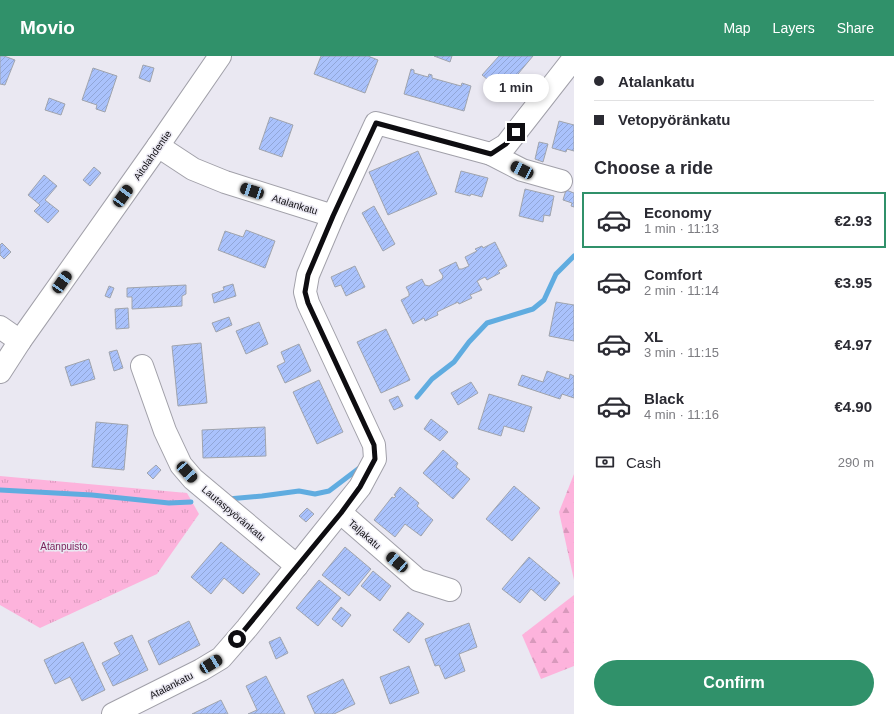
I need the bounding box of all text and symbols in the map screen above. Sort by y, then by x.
text: Movio [20,17,75,38]
text: Map [723,20,751,36]
text: Layers [773,20,815,36]
text: Share [837,20,874,36]
text: Atalankatu [618,73,695,90]
callout: 1 min [483,74,549,102]
text: 1 min [499,80,533,95]
text: Vetopyöränkatu [618,111,731,128]
route end [507,123,525,141]
street label: Aitolahdentie [131,128,174,182]
text: Choose a ride [594,158,713,178]
car [509,159,535,181]
car [239,182,265,200]
car [111,183,135,209]
street label: Atalankatu [271,192,319,217]
icon: car [596,202,632,238]
text: Economy [644,204,712,221]
text: €2.93 [834,212,872,229]
text: 1 min · 11:13 [644,221,719,236]
icon: car [596,264,632,300]
text: Comfort [644,266,702,283]
car [50,269,74,295]
text: €3.95 [834,274,872,291]
text: 2 min · 11:14 [644,283,719,298]
icon: car [596,326,632,362]
text: XL [644,328,663,345]
text: €4.97 [834,336,872,353]
text: 3 min · 11:15 [644,345,719,360]
icon: car [596,388,632,424]
text: Black [644,390,684,407]
text: €4.90 [834,398,872,415]
text: 4 min · 11:16 [644,407,719,422]
icon: cash [594,451,616,473]
text: Cash [626,454,661,471]
text: 290 m [838,455,874,470]
car [175,459,199,485]
street label: Lautaspyöränkatu [200,484,268,543]
street label: Taljakatu [346,517,383,551]
park label: Atanpuisto [40,541,88,552]
car [384,550,410,574]
route start [228,630,246,648]
car [198,653,224,675]
button: Confirm [594,660,874,706]
street label: Atalankatu [148,670,195,701]

